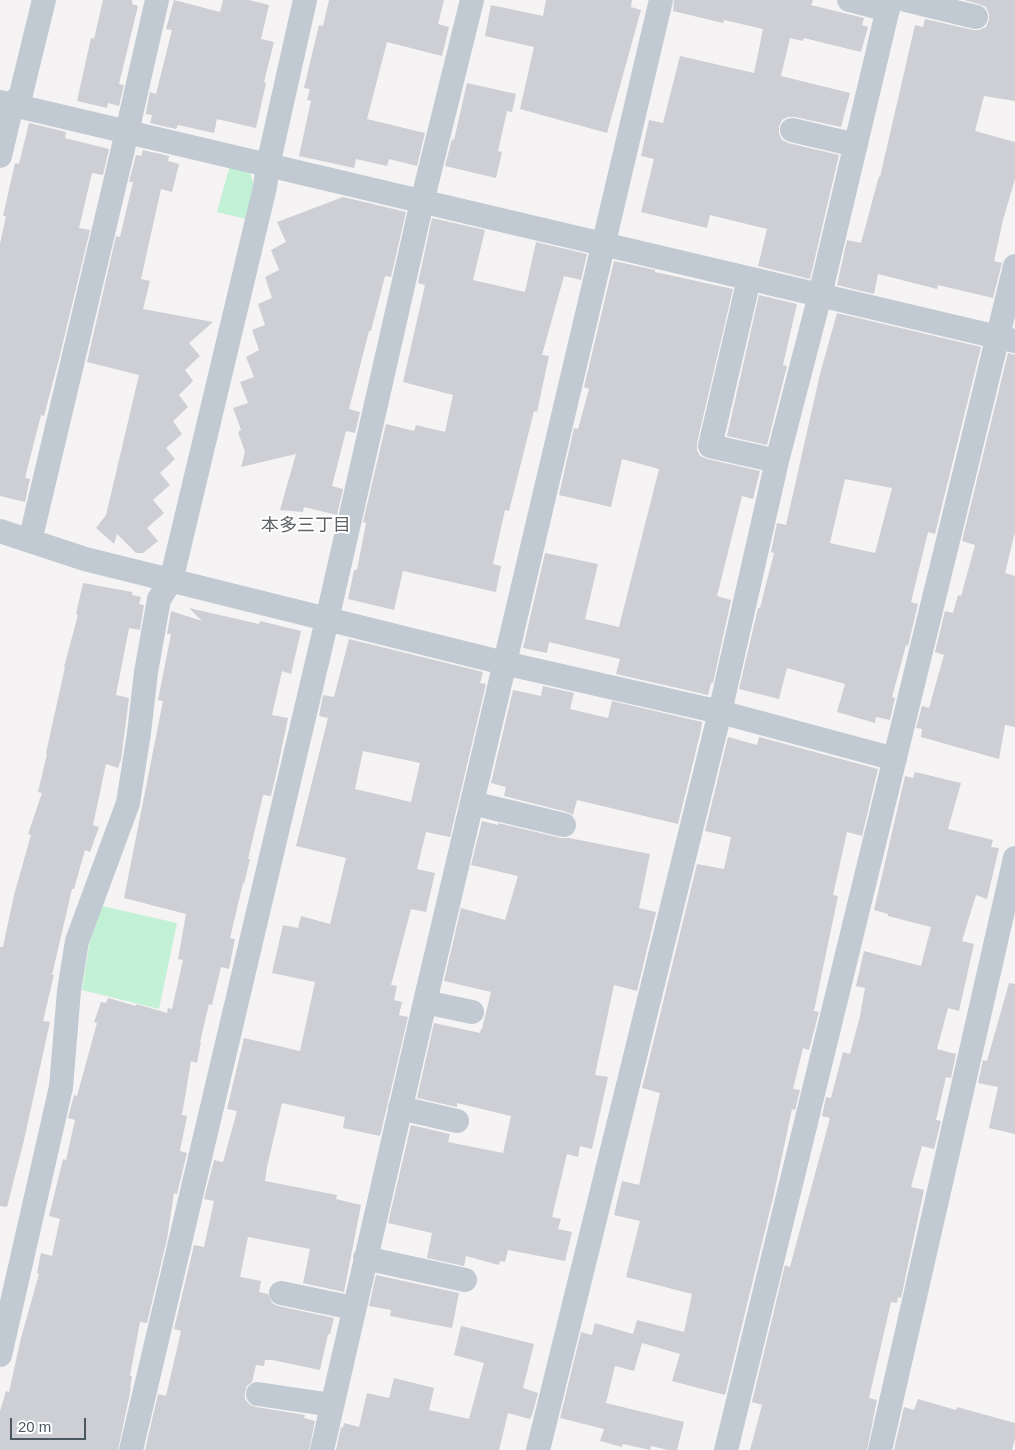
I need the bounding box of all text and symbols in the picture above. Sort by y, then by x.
district label: 本多三丁目 [261,515,351,537]
scale bar [12,1408,89,1440]
text: 20 m [18,1418,51,1435]

